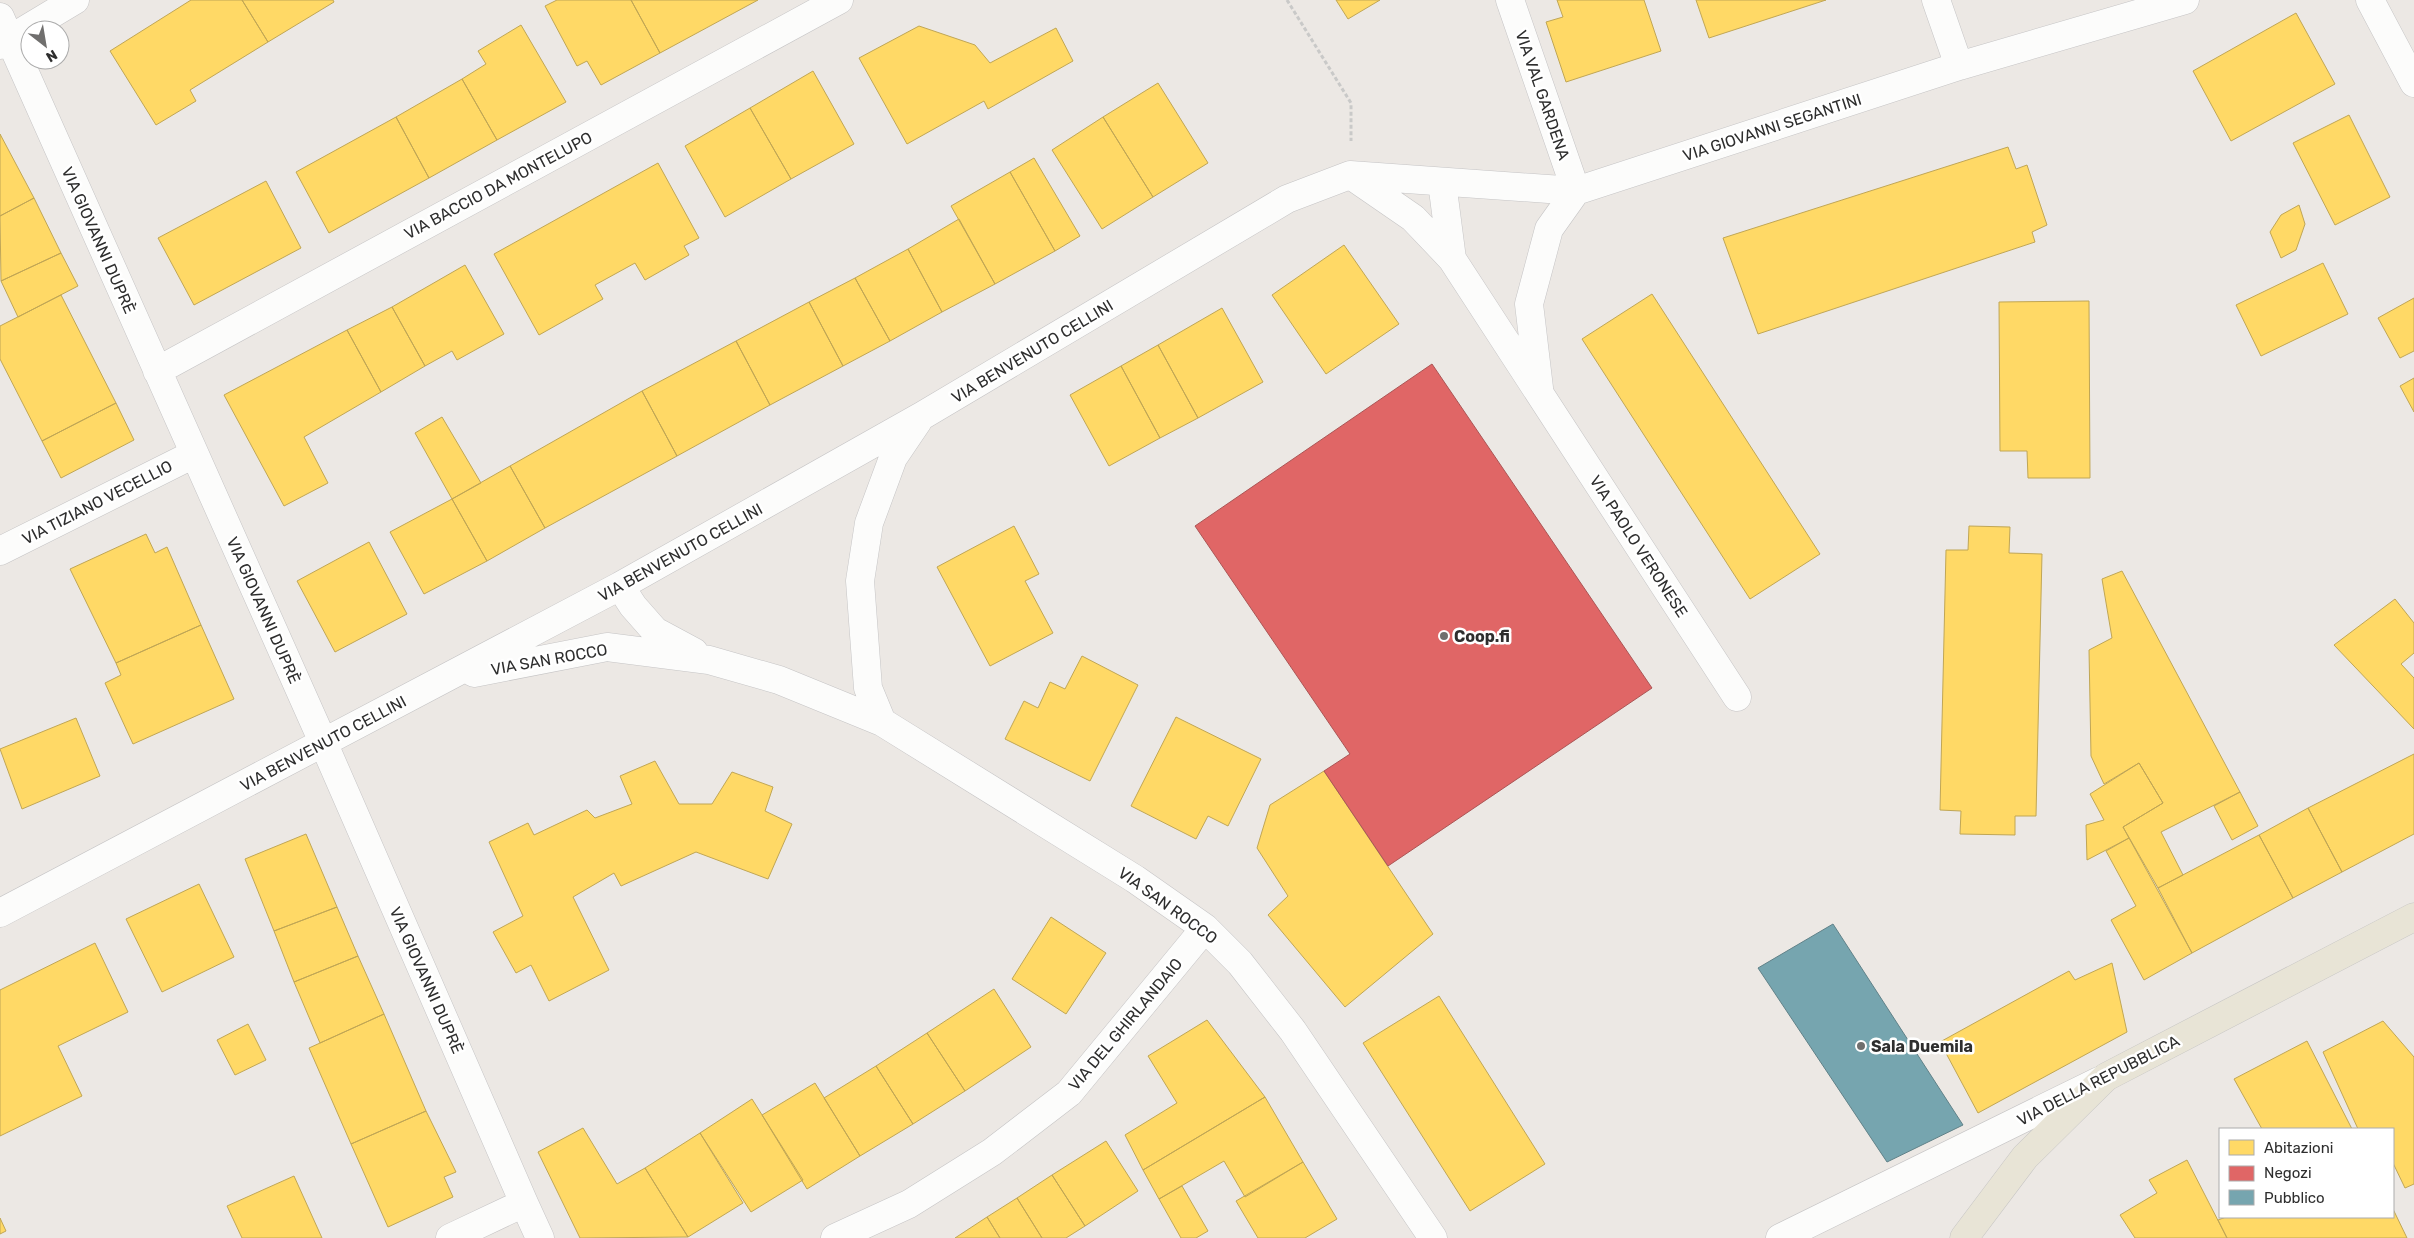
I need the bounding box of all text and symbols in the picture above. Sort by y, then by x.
north arrow [20,20,70,70]
street label: VIA VAL GARDENA [1511,28,1574,163]
text: N [43,46,60,66]
street label: VIA GIOVANNI SEGANTINI [1680,90,1864,165]
street label: VIA BACCIO DA MONTELUPO [401,128,596,243]
street label: VIA GIOVANNI DUPRÈ [58,164,139,316]
street label: VIA BENVENUTO CELLINI [948,296,1116,407]
street label: VIA TIZIANO VECELLIO [19,456,176,549]
street label: VIA PAOLO VERONESE [1586,472,1692,621]
street label: VIA BENVENUTO CELLINI [595,499,766,606]
street label: VIA GIOVANNI DUPRÈ [223,534,304,686]
place label: Coop.fi [1454,627,1510,646]
marker: Coop.fi [1438,630,1450,642]
street label: VIA SAN ROCCO [489,640,609,679]
street label: VIA BENVENUTO CELLINI [237,692,409,795]
street label: VIA SAN ROCCO [1114,863,1221,948]
street label: VIA GIOVANNI DUPRÈ [386,904,467,1056]
street label: VIA DEL GHIRLANDAIO [1064,954,1186,1094]
street label: VIA DELLA REPUBBLICA [2014,1031,2183,1130]
place label: Sala Duemila [1871,1037,1973,1056]
marker: Sala Duemila [1855,1040,1867,1052]
legend [2219,1128,2394,1218]
text: Abitazioni [2264,1139,2333,1157]
text: Negozi [2264,1164,2312,1182]
text: Pubblico [2264,1189,2325,1207]

